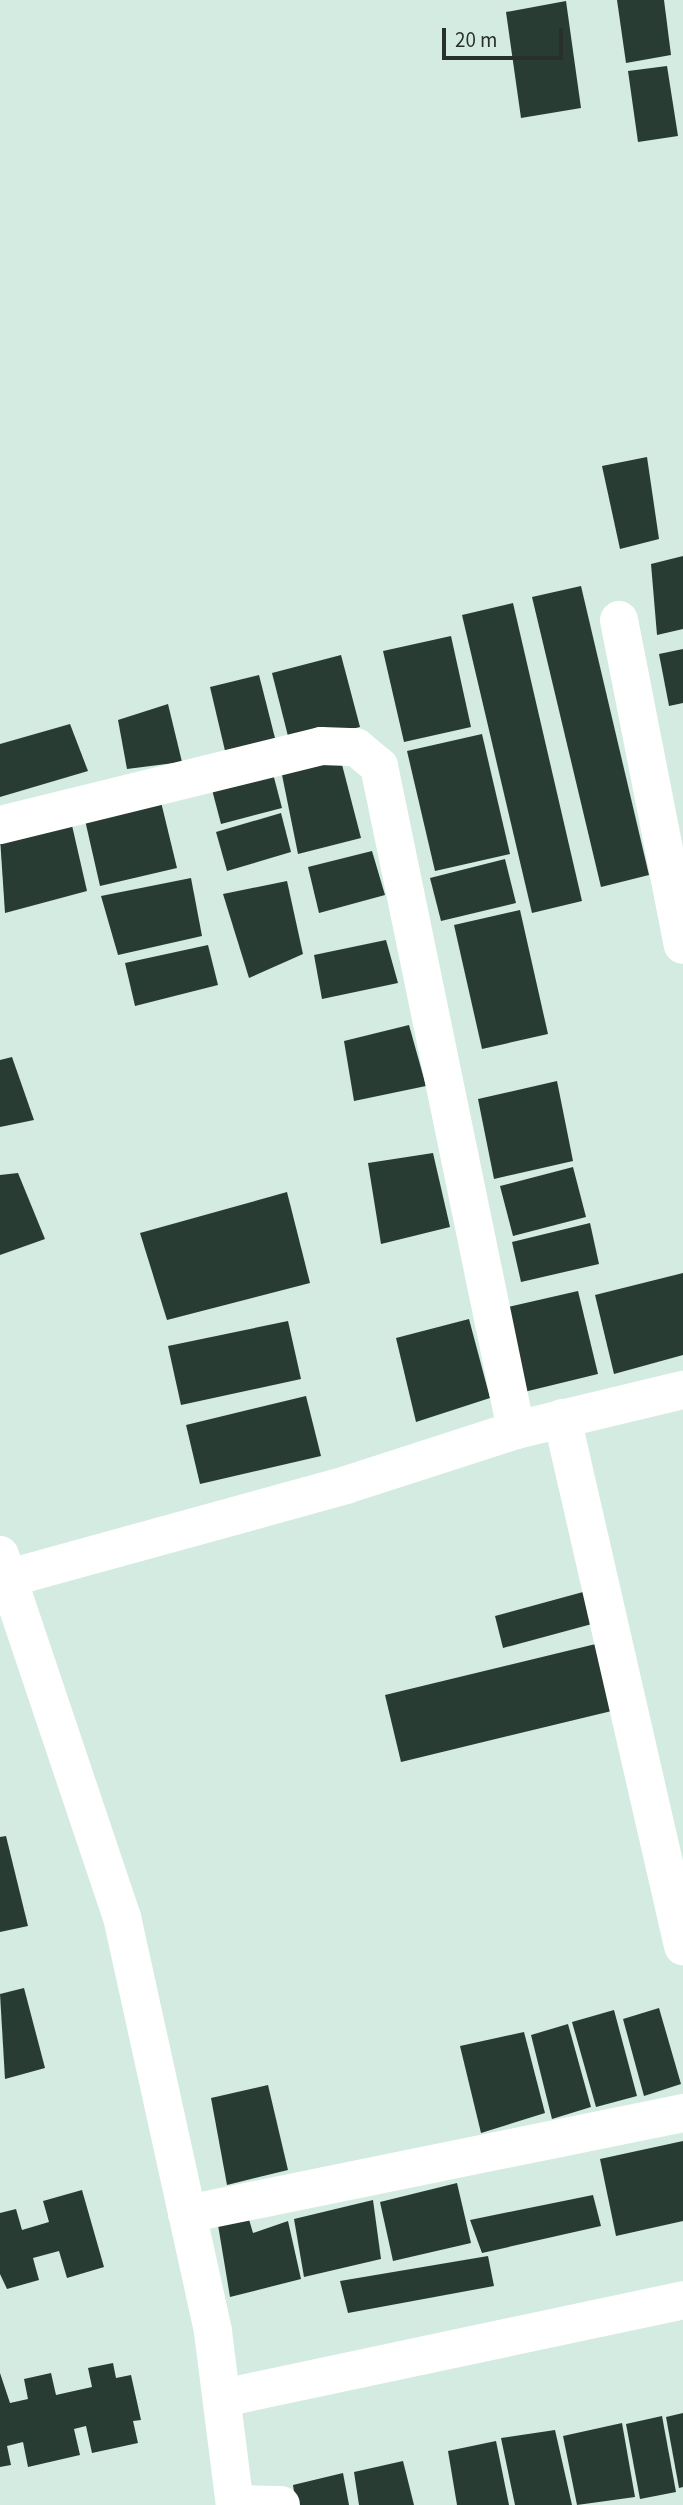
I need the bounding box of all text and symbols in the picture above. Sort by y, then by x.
scale bar [445,14,566,58]
text: 20 m [455,25,497,55]

